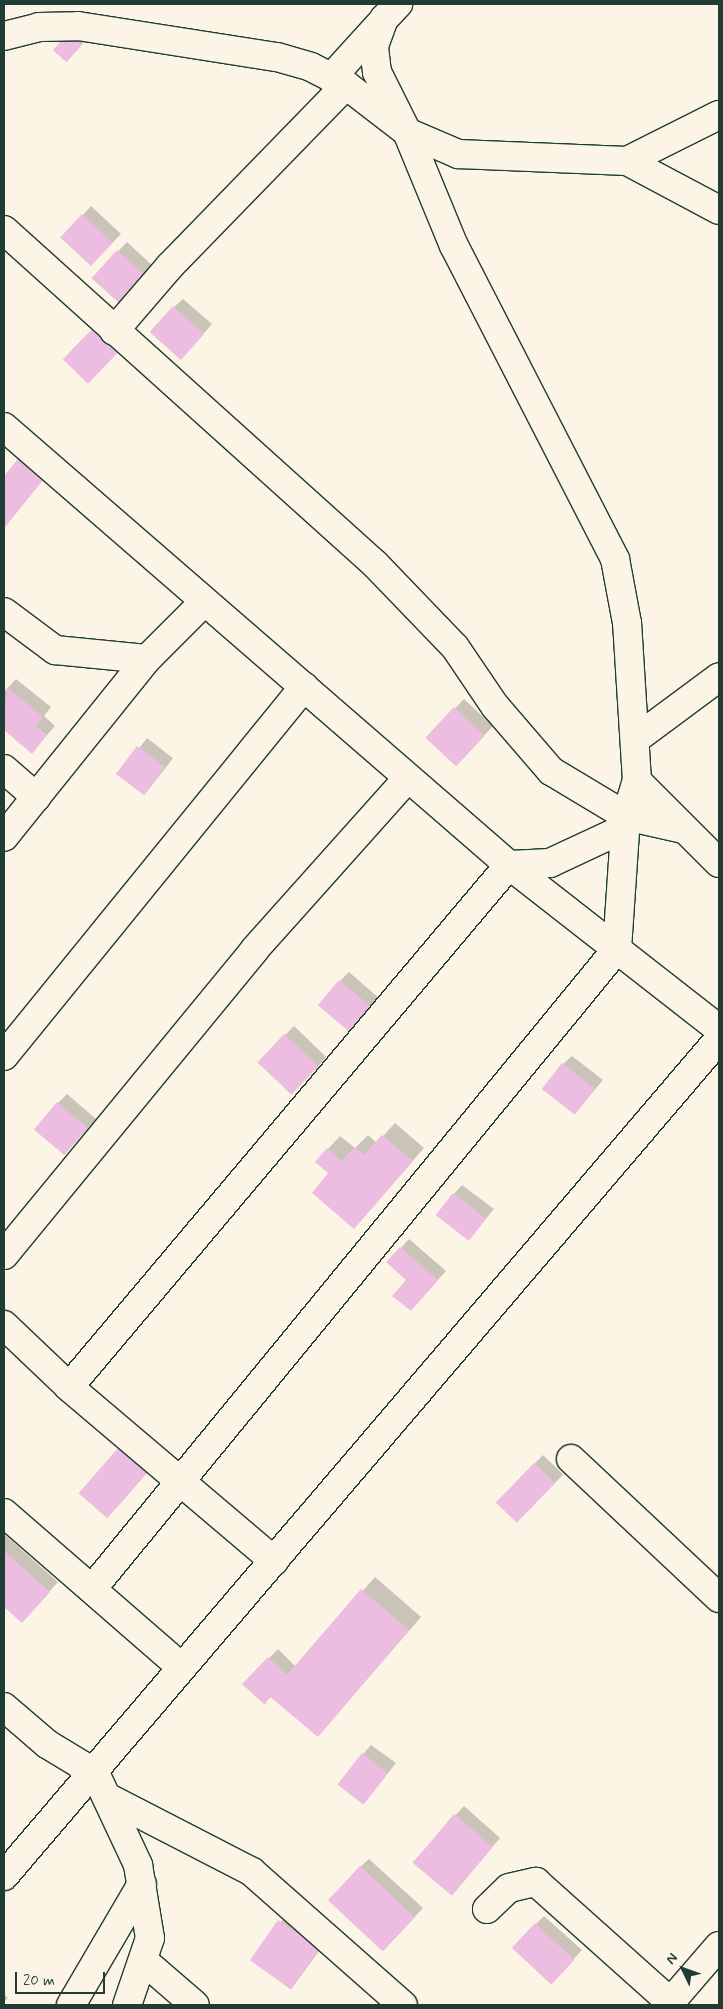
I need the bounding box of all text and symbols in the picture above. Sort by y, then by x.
north arrow [658,1944,708,1994]
text: N [662,1949,682,1968]
scale bar [18,1962,108,1994]
text: 20 m [23,1971,55,1991]

